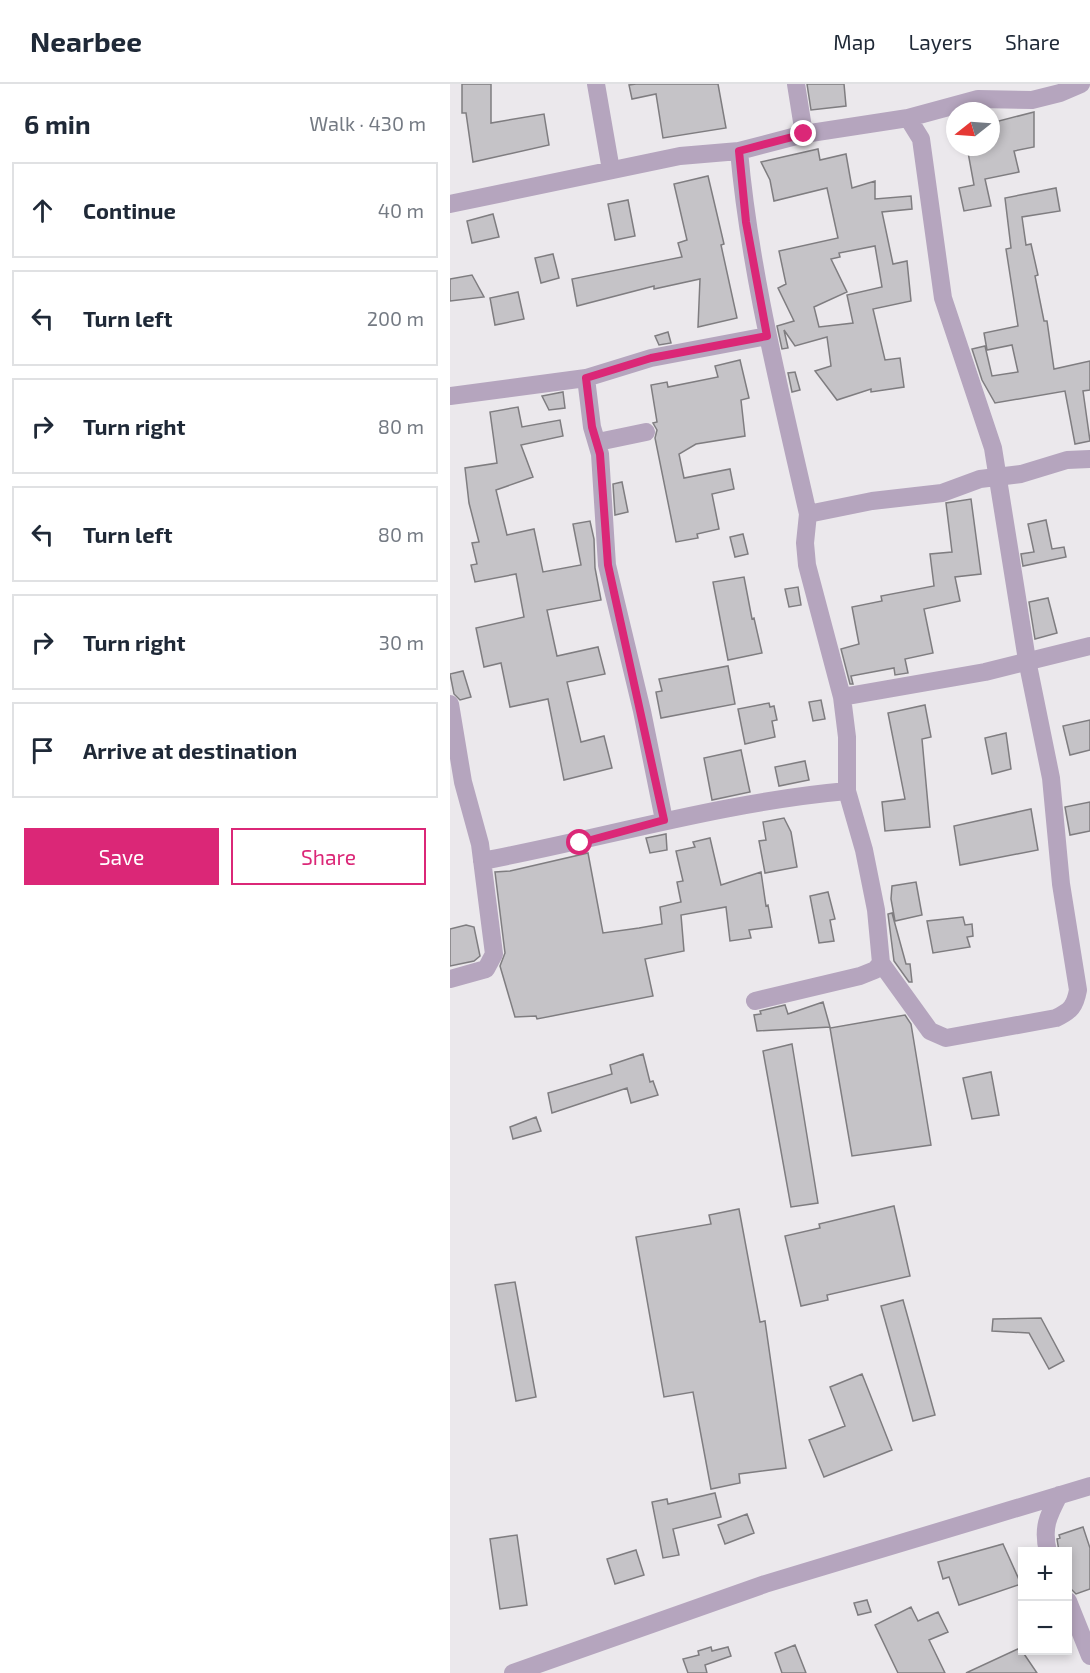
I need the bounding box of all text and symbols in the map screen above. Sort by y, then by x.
text: Nearbee [30,24,142,58]
text: Map [833,29,875,54]
text: Layers [908,29,972,54]
text: Share [1005,29,1060,54]
north arrow [946,102,1000,156]
text: 6 min [24,108,91,139]
text: Walk · 430 m [309,111,426,135]
route end [790,120,816,146]
icon: ahead [26,194,59,227]
text: Continue [83,197,176,223]
text: 40 m [378,198,424,222]
icon: left [26,302,59,335]
text: Turn left [83,305,172,331]
text: 200 m [367,306,424,330]
icon: right [26,410,59,443]
text: Turn right [83,413,185,439]
text: 80 m [378,414,424,438]
icon: left [26,518,59,551]
text: Turn left [83,521,172,547]
text: 80 m [378,522,424,546]
icon: right [26,626,59,659]
text: Turn right [83,629,185,655]
text: 30 m [379,630,424,654]
icon: arrive [26,734,59,767]
text: Arrive at destination [83,737,297,763]
button: Save [24,828,219,885]
button: Share [231,828,426,885]
route start [566,829,592,855]
map controls [1018,1547,1072,1655]
button: + [1018,1547,1072,1601]
button: − [1018,1601,1072,1655]

